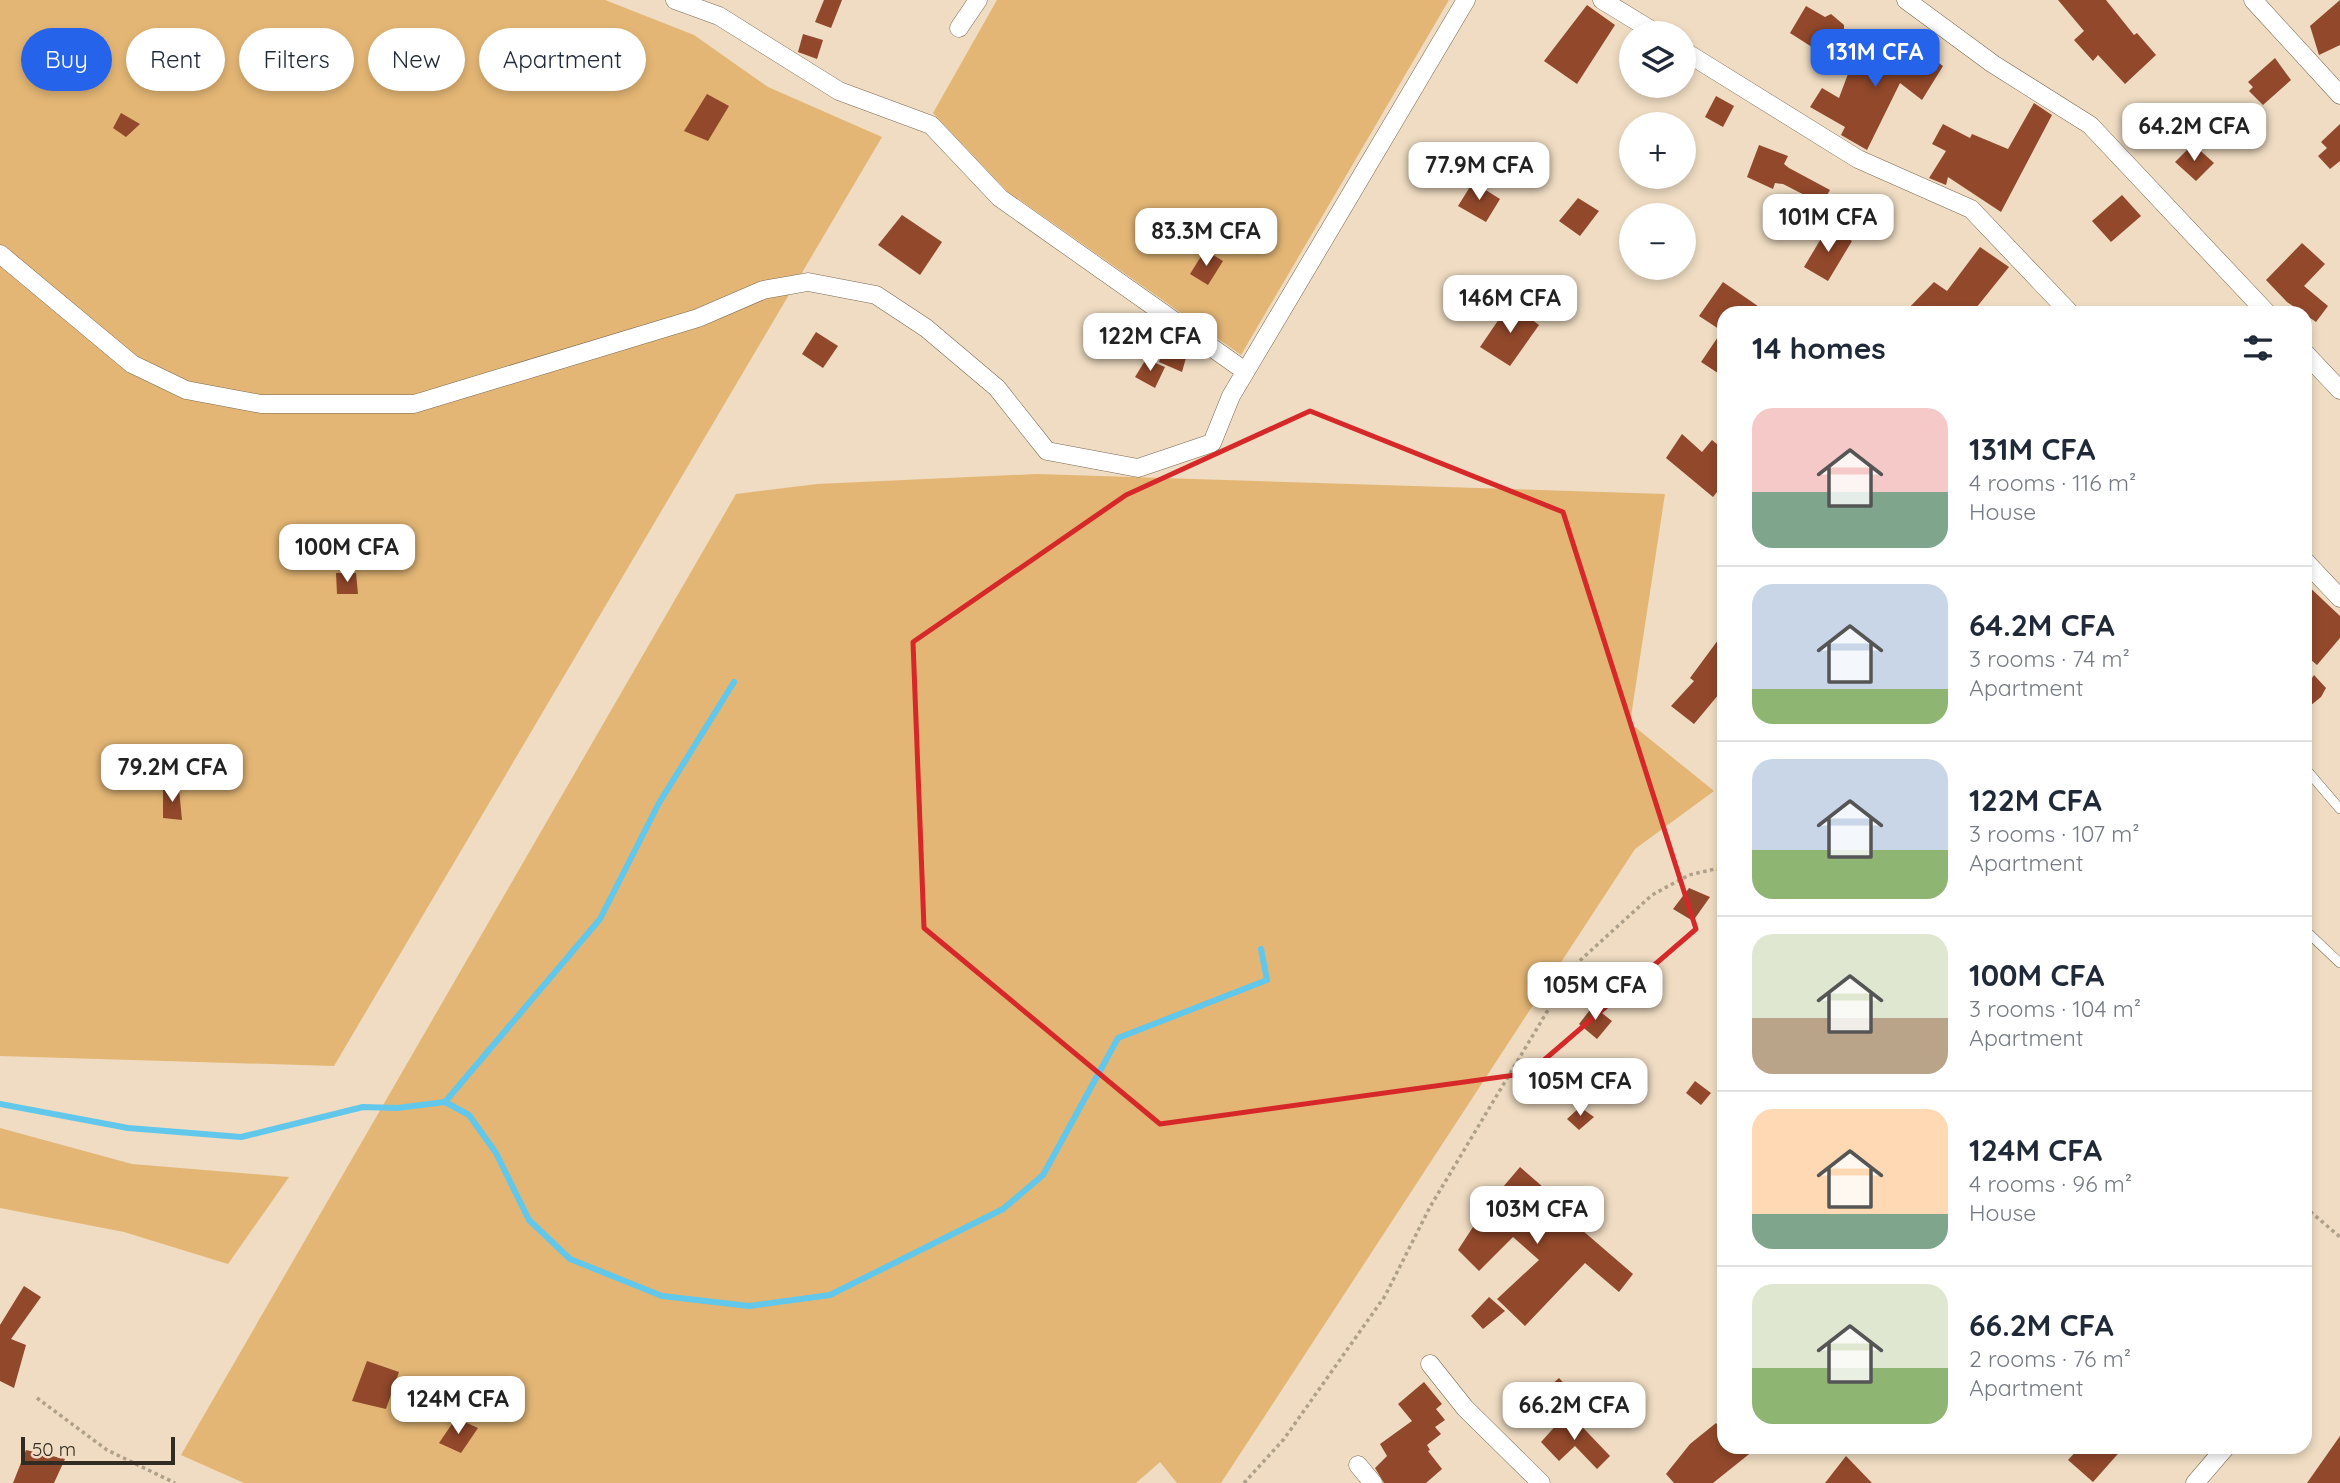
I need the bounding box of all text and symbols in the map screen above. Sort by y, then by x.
map controls [1619,21,1696,280]
button: layers [1619,21,1696,98]
chip: Buy [21,28,112,91]
chip: Rent [126,28,225,91]
chip: Filters [239,28,354,91]
chip: New [368,28,465,91]
chip: Apartment [479,28,646,91]
pin: 131M CFA [1803,29,1947,89]
text: 131M CFA [1827,37,1923,66]
pin: 64.2M CFA [2114,104,2274,163]
text: 64.2M CFA [2138,111,2250,140]
button: + [1619,112,1696,189]
pin: 77.9M CFA [1399,142,1559,202]
text: 77.9M CFA [1424,150,1534,179]
pin: 101M CFA [1756,194,1900,254]
text: 101M CFA [1779,202,1877,231]
button: − [1619,203,1696,280]
pin: 83.3M CFA [1126,208,1286,268]
text: 83.3M CFA [1151,216,1261,245]
pin: 146M CFA [1438,276,1582,335]
text: 146M CFA [1459,283,1561,312]
pin: 122M CFA [1078,314,1222,373]
text: 122M CFA [1099,321,1201,350]
text: 14 homes [1752,329,1886,367]
icon: filters [2239,329,2277,367]
text: 131M CFA [1969,430,2095,468]
icon: home [1808,436,1892,520]
text: 4 rooms · 116 m² [1969,468,2136,497]
text: House [1969,497,2036,526]
pin: 100M CFA [275,524,419,584]
text: 100M CFA [295,532,399,561]
text: 64.2M CFA [1969,606,2115,644]
icon: home [1808,612,1892,696]
text: 3 rooms · 74 m² [1969,644,2130,673]
text: Apartment [1969,673,2083,702]
pin: 79.2M CFA [92,744,252,804]
text: 79.2M CFA [117,752,227,781]
text: 122M CFA [1969,781,2102,819]
icon: home [1808,787,1892,871]
text: 3 rooms · 107 m² [1969,819,2140,848]
text: Apartment [1969,848,2083,877]
text: 100M CFA [1969,956,2104,994]
pin: 105M CFA [1523,962,1667,1022]
icon: home [1808,962,1892,1046]
text: 105M CFA [1544,970,1646,999]
text: 3 rooms · 104 m² [1969,994,2141,1023]
text: Apartment [1969,1023,2083,1052]
pin: 105M CFA [1508,1058,1652,1118]
text: 105M CFA [1529,1066,1631,1095]
text: 124M CFA [1969,1131,2102,1169]
icon: home [1808,1137,1892,1221]
text: 4 rooms · 96 m² [1969,1169,2132,1198]
pin: 103M CFA [1465,1186,1609,1246]
text: 103M CFA [1486,1194,1588,1223]
text: House [1969,1198,2036,1227]
text: 66.2M CFA [1969,1306,2114,1344]
icon: home [1808,1312,1892,1396]
text: 2 rooms · 76 m² [1969,1344,2131,1373]
text: Apartment [1969,1373,2083,1402]
pin: 124M CFA [386,1376,530,1436]
pin: 66.2M CFA [1494,1382,1654,1442]
text: 124M CFA [407,1384,509,1413]
text: 66.2M CFA [1519,1390,1629,1419]
scale bar [21,1434,175,1466]
text: 50 m [32,1437,76,1461]

